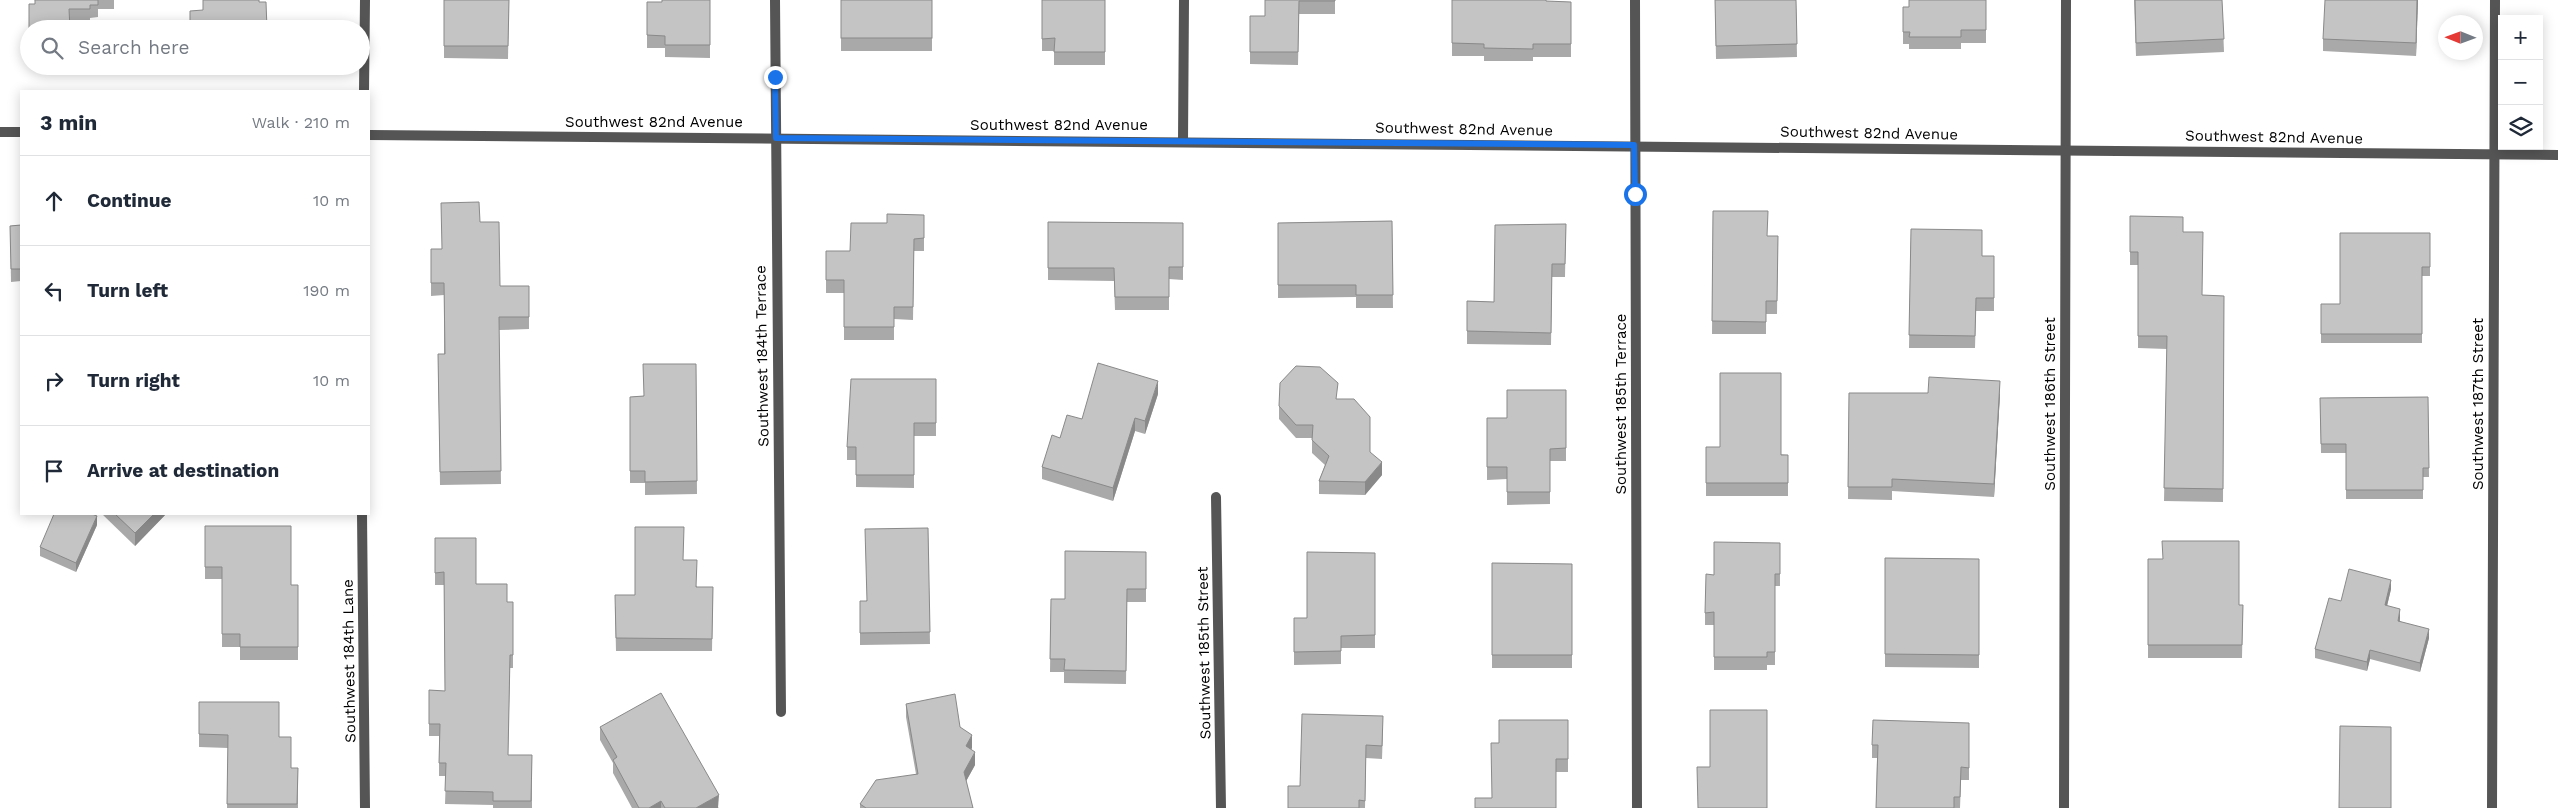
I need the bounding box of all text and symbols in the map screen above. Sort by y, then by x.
north arrow [2438,15,2483,60]
map controls [2498,15,2543,150]
button: + [2498,15,2543,60]
search box [20,20,370,75]
icon: search [38,34,66,62]
text: Search here [78,36,189,59]
button: − [2498,60,2543,105]
route end [764,66,787,89]
button: layers [2498,105,2543,150]
text: 3 min [40,110,97,135]
text: Walk · 210 m [252,113,350,132]
street label: Southwest 82nd Avenue [565,113,743,131]
street label: Southwest 82nd Avenue [970,116,1148,134]
street label: Southwest 82nd Avenue [1375,118,1553,140]
street label: Southwest 82nd Avenue [1780,122,1958,144]
street label: Southwest 82nd Avenue [2185,126,2363,148]
route start [1624,183,1647,206]
icon: ahead [40,187,68,215]
text: Continue [87,189,171,212]
text: 10 m [313,191,350,210]
street label: Southwest 184th Terrace [751,265,773,447]
icon: left [40,277,68,305]
text: Turn left [87,279,168,302]
text: 190 m [303,281,350,300]
street label: Southwest 185th Terrace [1612,313,1630,495]
street label: Southwest 186th Street [2041,317,2059,491]
street label: Southwest 187th Street [2469,317,2487,490]
icon: right [40,367,68,395]
text: Turn right [87,369,180,392]
text: 10 m [313,371,350,390]
icon: arrive [40,457,68,485]
text: Arrive at destination [87,459,279,482]
street label: Southwest 185th Street [1193,566,1215,740]
street label: Southwest 184th Lane [339,579,359,743]

